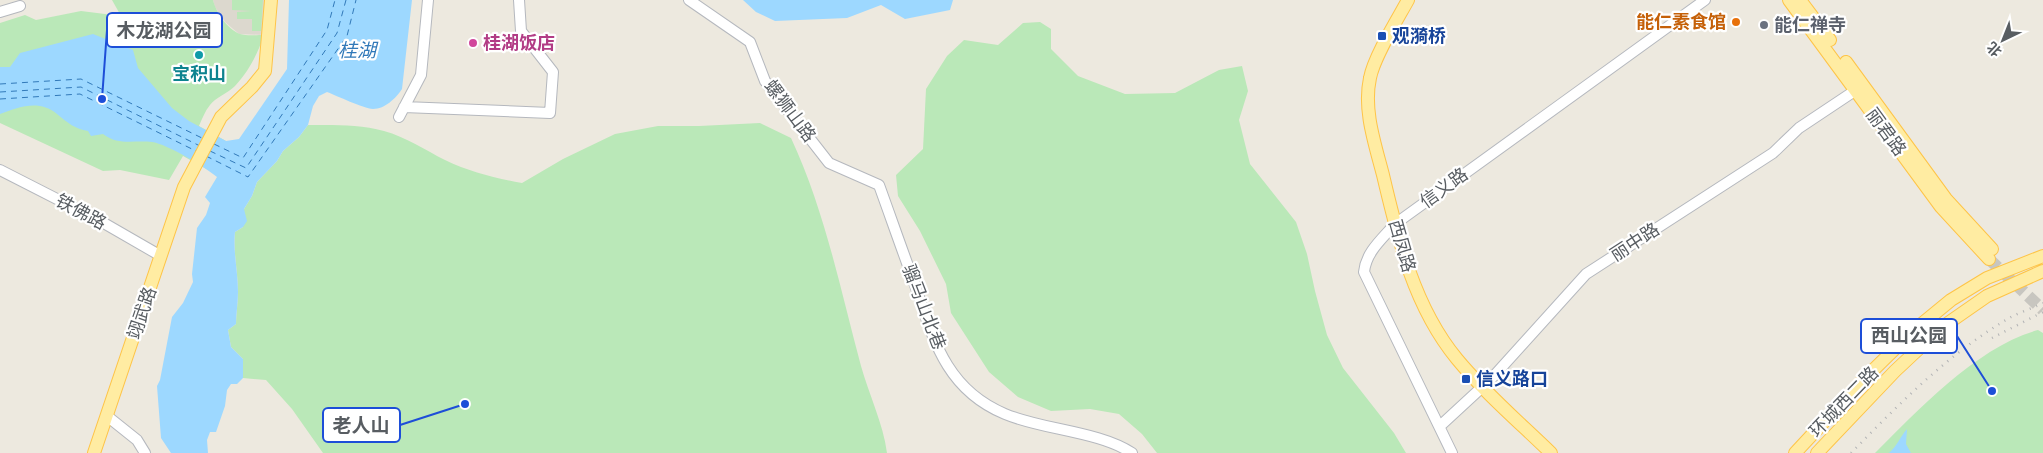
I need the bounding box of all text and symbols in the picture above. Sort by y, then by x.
place label: 能仁素食馆 [1636,11,1726,33]
callout: 木龙湖公园 [107,13,222,47]
place label: 能仁禅寺 [1774,14,1846,36]
north arrow [1978,15,2028,65]
marker: 能仁素食馆 [1730,16,1742,28]
text: 木龙湖公园 [116,19,212,42]
marker: 能仁禅寺 [1758,19,1770,31]
place label: 观漪桥 [1392,25,1446,47]
marker: 观漪桥 [1376,30,1388,42]
place label: 桂湖饭店 [483,32,555,54]
marker: 桂湖饭店 [467,37,479,49]
text: 北 [1984,38,2005,60]
water label: 桂湖 [338,39,379,62]
marker: 宝积山 [193,49,205,61]
place label: 宝积山 [172,63,226,85]
street label: 螺狮山路 [760,76,820,146]
street label: 丽君路 [1861,104,1911,160]
street label: 信义路 [1416,163,1472,213]
street label: 铁佛路 [52,190,110,234]
street label: 西凤路 [1384,217,1420,275]
street label: 丽中路 [1606,218,1664,266]
street label: 骝马山北巷 [898,261,950,353]
street label: 翊武路 [123,284,161,342]
callout: 西山公园 [1861,319,1957,353]
text: 西山公园 [1871,324,1947,347]
street label: 环城西二路 [1805,362,1883,442]
place label: 信义路口 [1476,368,1548,390]
marker: 信义路口 [1460,373,1472,385]
callout: 老人山 [323,408,400,442]
text: 老人山 [332,414,390,437]

